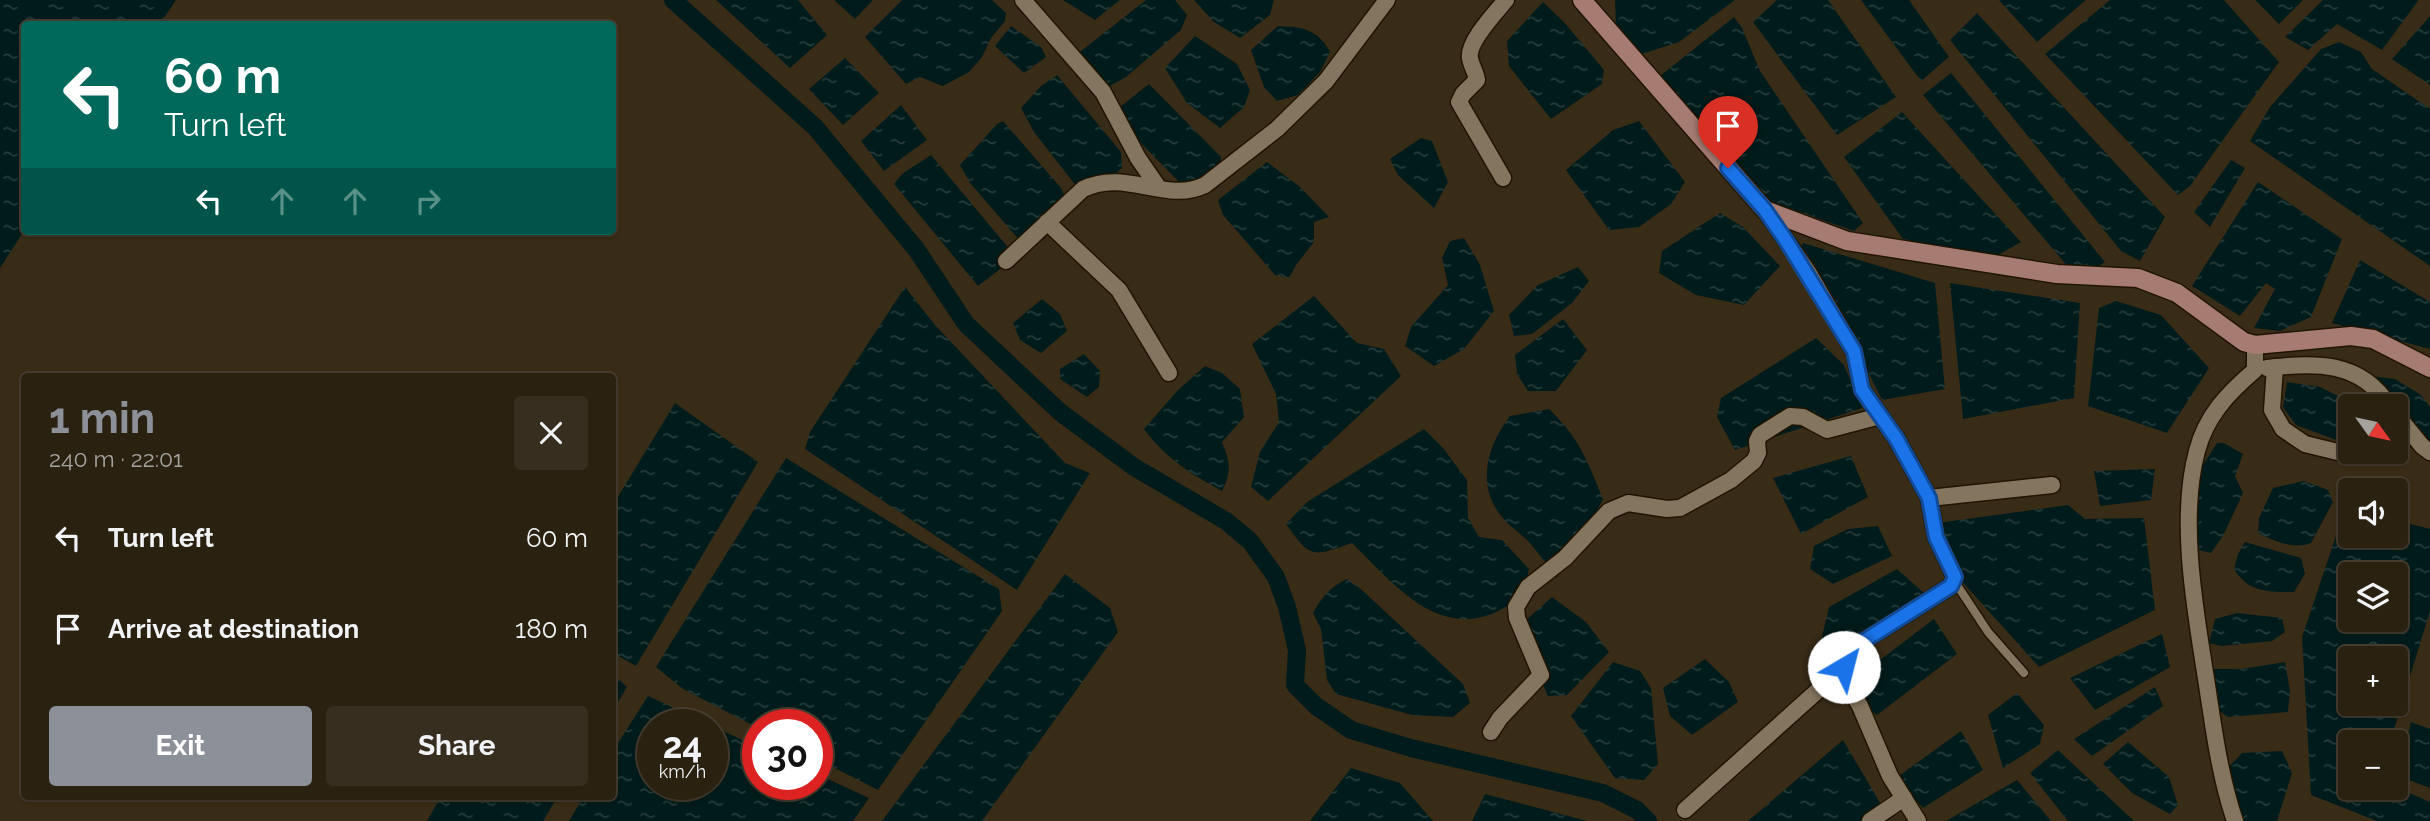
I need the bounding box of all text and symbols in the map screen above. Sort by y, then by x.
text: 60 m [164,47,281,104]
icon: left [49,49,140,140]
pin [1698,96,1758,168]
text: Turn left [164,106,286,143]
icon: arrive [1709,107,1747,145]
icon: left [190,182,228,220]
icon: ahead [263,182,301,220]
icon: ahead [336,182,374,220]
icon: right [409,182,447,220]
text: 1 min [49,394,155,443]
north arrow [2338,394,2408,464]
map controls [2338,394,2408,800]
button: close [514,396,588,470]
text: 240 m · 22:01 [49,445,183,472]
button: sound [2338,478,2408,548]
icon: left [49,519,87,557]
text: Turn left [108,523,214,553]
text: 60 m [526,523,588,553]
button: layers [2338,562,2408,632]
icon: arrive [49,610,87,648]
text: Arrive at destination [108,614,359,644]
text: 180 m [515,614,588,644]
position arrow [1807,630,1881,704]
button: + [2338,646,2408,716]
button: Exit [49,706,312,786]
button: Share [326,706,588,786]
speed limit sign: 30 [742,709,833,800]
text: 24 [663,725,702,766]
button: − [2338,730,2408,800]
text: km/h [659,761,706,782]

